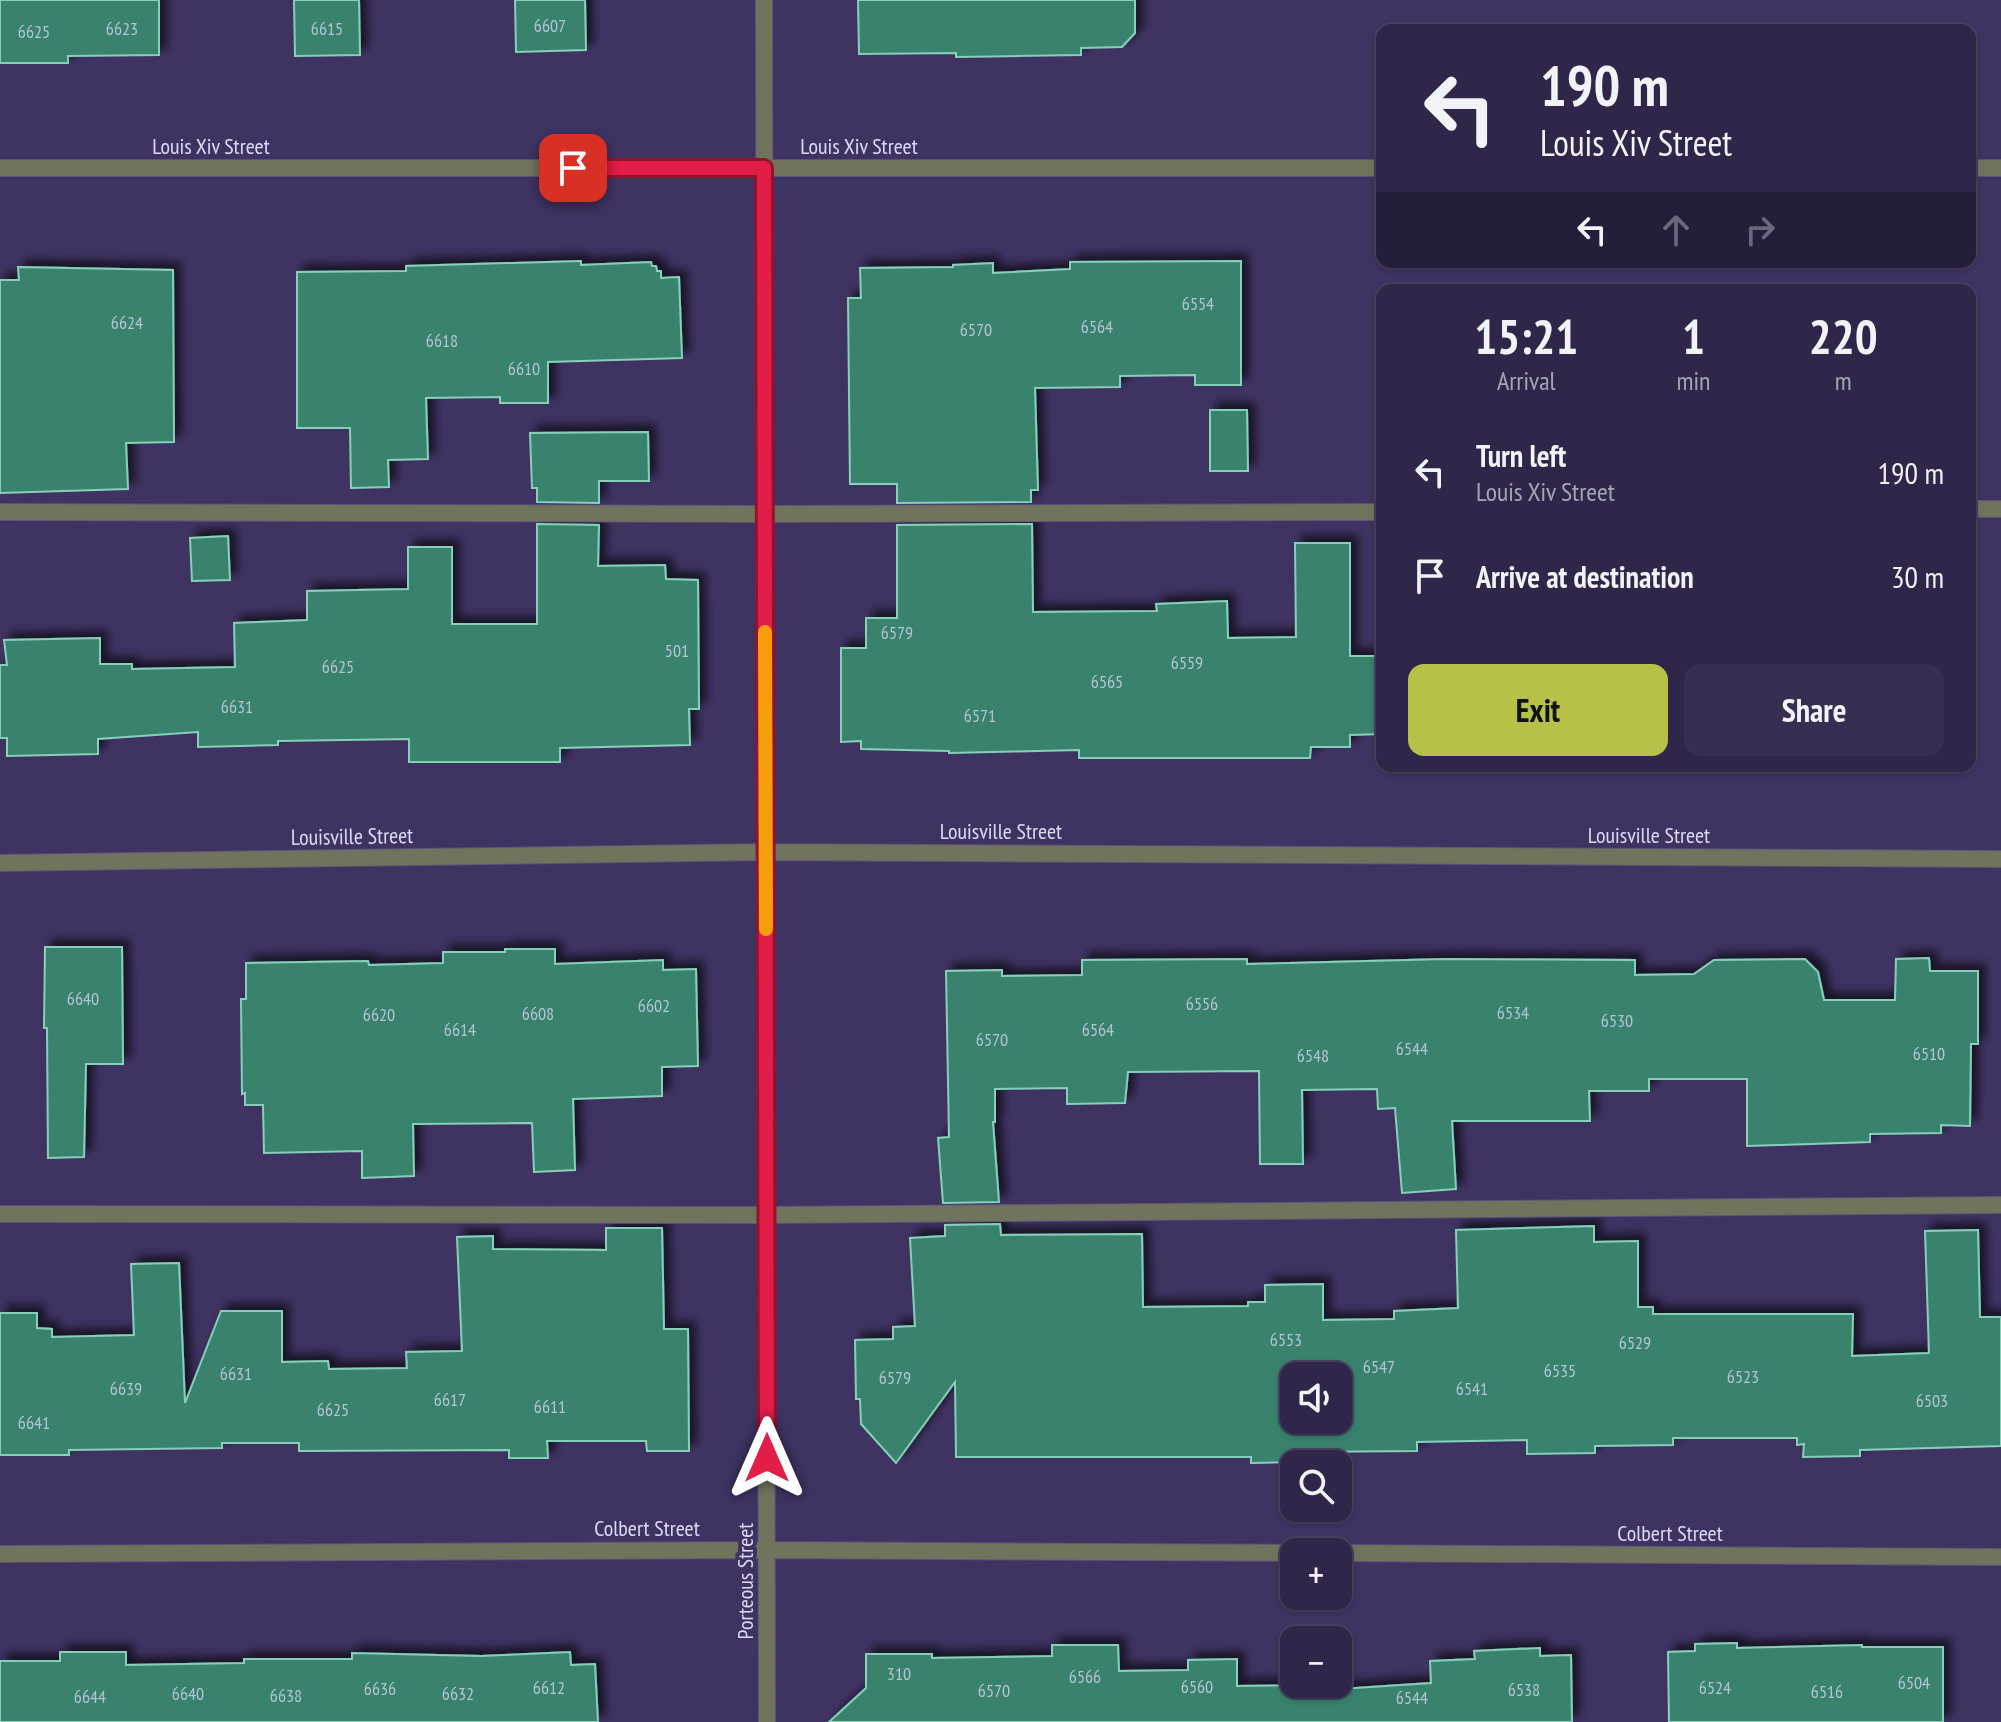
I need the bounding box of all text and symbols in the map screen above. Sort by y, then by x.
house number: 6607 [534,14,566,37]
house number: 6623 [106,17,138,40]
house number: 6615 [311,17,343,40]
house number: 6625 [18,20,50,43]
text: 190 m [1540,49,1669,121]
icon: left [1408,56,1512,160]
text: Louis Xiv Street [1540,119,1732,166]
street label: Louis Xiv Street [152,132,270,160]
street label: Louis Xiv Street [800,132,918,160]
pin [539,134,607,202]
icon: arrive [551,146,595,190]
icon: left [1570,208,1614,252]
icon: ahead [1654,208,1698,252]
icon: right [1738,208,1782,252]
house number: 6554 [1182,292,1214,315]
text: 15:21 [1474,305,1578,367]
text: 1 [1682,305,1705,367]
text: 220 [1809,305,1878,367]
house number: 6624 [111,311,143,334]
house number: 6564 [1081,315,1113,338]
house number: 6570 [960,318,992,341]
house number: 6618 [426,329,458,352]
house number: 6610 [508,357,540,380]
text: Arrival [1497,364,1556,397]
text: min [1676,364,1710,397]
text: m [1835,364,1852,397]
text: Turn left [1476,436,1566,475]
icon: left [1408,450,1452,494]
text: 190 m [1878,453,1944,492]
text: Louis Xiv Street [1476,475,1615,508]
icon: arrive [1408,554,1452,598]
text: Arrive at destination [1476,557,1694,596]
text: 30 m [1891,557,1944,596]
house number: 6579 [881,621,913,644]
house number: 501 [665,639,689,662]
house number: 6559 [1171,651,1203,674]
house number: 6625 [322,655,354,678]
button: Exit [1408,664,1668,756]
button: Share [1684,664,1944,756]
house number: 6565 [1091,670,1123,693]
house number: 6631 [221,695,253,718]
house number: 6571 [964,704,996,727]
street label: Louisville Street [940,817,1062,845]
street label: Louisville Street [291,821,413,851]
street label: Louisville Street [1588,821,1710,849]
house number: 6640 [67,987,99,1010]
house number: 6556 [1186,992,1218,1015]
house number: 6602 [638,994,670,1017]
house number: 6534 [1497,1001,1529,1024]
house number: 6608 [522,1002,554,1025]
house number: 6620 [363,1003,395,1026]
house number: 6530 [1601,1009,1633,1032]
house number: 6614 [444,1018,476,1041]
house number: 6564 [1082,1018,1114,1041]
house number: 6570 [976,1028,1008,1051]
house number: 6544 [1396,1037,1428,1060]
house number: 6510 [1913,1042,1945,1065]
house number: 6548 [1297,1044,1329,1067]
house number: 6553 [1270,1328,1302,1351]
house number: 6529 [1619,1331,1651,1354]
house number: 6547 [1363,1355,1395,1378]
house number: 6535 [1544,1359,1576,1382]
house number: 6631 [220,1362,252,1385]
map controls [1280,1362,1352,1698]
button: sound [1280,1362,1352,1434]
house number: 6523 [1727,1365,1759,1388]
house number: 6579 [879,1366,911,1389]
house number: 6639 [110,1377,142,1400]
house number: 6541 [1456,1377,1488,1400]
house number: 6617 [434,1388,466,1411]
house number: 6503 [1916,1389,1948,1412]
house number: 6611 [534,1395,566,1418]
house number: 6625 [317,1398,349,1421]
house number: 6641 [18,1411,50,1434]
position arrow [725,1416,809,1500]
button: search [1280,1450,1352,1522]
street label: Colbert Street [594,1514,700,1542]
street label: Colbert Street [1617,1519,1723,1547]
street label: Porteous Street [731,1523,759,1639]
button: + [1280,1538,1352,1610]
button: − [1280,1626,1352,1698]
house number: 310 [887,1662,911,1685]
house number: 6566 [1069,1665,1101,1688]
house number: 6504 [1898,1671,1930,1694]
house number: 6560 [1181,1675,1213,1698]
house number: 6612 [533,1676,565,1699]
house number: 6524 [1699,1676,1731,1699]
house number: 6636 [364,1677,396,1700]
house number: 6538 [1508,1678,1540,1701]
house number: 6570 [978,1679,1010,1702]
house number: 6516 [1811,1680,1843,1703]
house number: 6640 [172,1682,204,1705]
house number: 6632 [442,1682,474,1705]
house number: 6638 [270,1684,302,1707]
house number: 6644 [74,1685,106,1708]
house number: 6544 [1396,1686,1428,1709]

